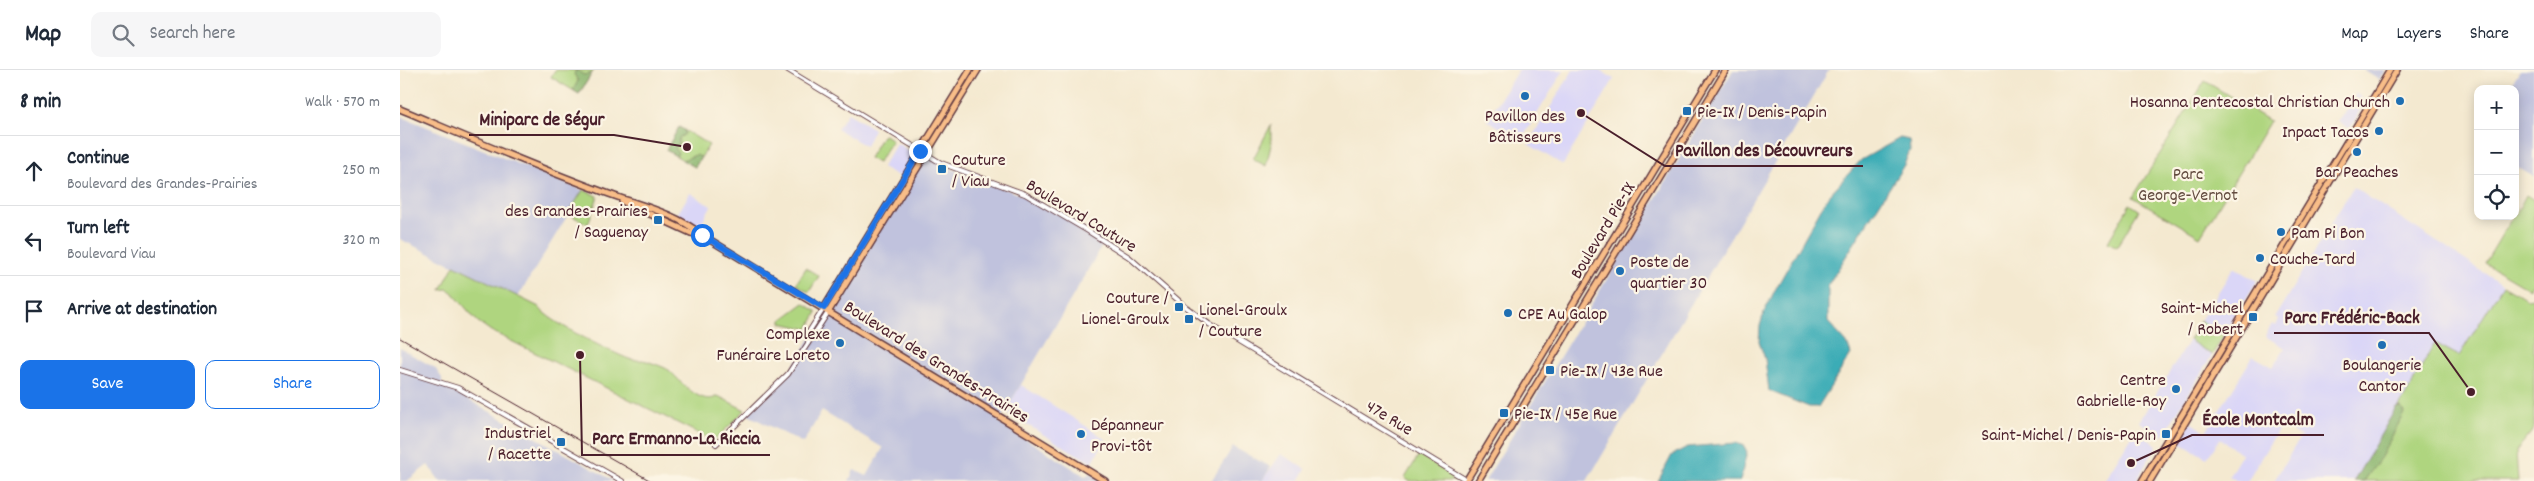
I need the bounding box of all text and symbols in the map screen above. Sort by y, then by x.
search box [91,12,441,57]
text: Map [25,18,61,52]
icon: search [109,21,137,49]
text: Search here [149,21,235,48]
text: Map [2341,22,2368,47]
text: Layers [2396,22,2442,47]
text: Share [2470,22,2509,47]
map controls [2474,85,2519,220]
button: + [2474,85,2519,130]
text: 8 min [20,88,61,118]
marker: Pavillon des Bâtisseurs [1519,90,1531,102]
text: Walk · 570 m [305,91,380,114]
place label: Hosanna Pentecostal Christian Church [2130,91,2390,116]
marker: Hosanna Pentecostal Christian Church [2394,95,2406,107]
callout: Miniparc de Ségur [469,101,614,135]
place label: Pie-IX / Denis-Papin [1697,101,1827,126]
place label: Pavillon des Bâtisseurs [1485,105,1565,151]
marker: Pie-IX / Denis-Papin [1681,105,1693,117]
text: Miniparc de Ségur [479,108,606,135]
place label: Inpact Tacos [2282,121,2369,146]
marker: Inpact Tacos [2373,125,2385,137]
button: − [2474,130,2519,175]
callout: Pavillon des Découvreurs [1665,132,1863,166]
text: Pavillon des Découvreurs [1675,139,1853,166]
route end [909,140,932,163]
text: Continue [67,146,129,173]
marker: Bar Peaches [2351,146,2363,158]
place label: Couture / Viau [952,149,1006,195]
icon: ahead [20,157,48,185]
text: 250 m [342,159,380,182]
place label: Bar Peaches [2315,161,2399,186]
marker: Couture / Viau [936,163,948,175]
park label: Parc George-Vernot [2138,163,2238,209]
text: Boulevard des Grandes-Prairies [67,173,258,196]
street label: Boulevard Couture [1021,174,1141,260]
button: locate [2474,175,2519,220]
street label: Boulevard Pie-IX [1565,178,1643,285]
place label: des Grandes-Prairies / Saguenay [505,200,649,246]
marker: des Grandes-Prairies / Saguenay [652,214,664,226]
text: Turn left [67,216,130,243]
place label: Pam Pi Bon [2291,222,2365,247]
route start [691,224,714,247]
marker: Pam Pi Bon [2275,226,2287,238]
icon: left [20,227,48,255]
text: 320 m [343,229,380,252]
text: Boulevard Viau [67,243,156,266]
place label: Couche-Tard [2270,248,2355,273]
place label: Poste de quartier 30 [1630,251,1707,297]
marker: Couche-Tard [2254,252,2266,264]
marker: Poste de quartier 30 [1614,265,1626,277]
place label: Couture / Lionel-Groulx [1081,287,1169,333]
street label: Boulevard des Grandes-Prairies [838,296,1033,431]
icon: arrive [20,297,48,325]
text: Arrive at destination [67,297,217,324]
place label: Saint-Michel / Robert [2161,297,2244,343]
place label: Lionel-Groulx / Couture [1199,299,1287,345]
callout: Parc Frédéric-Back [2274,299,2429,333]
marker: Couture / Lionel-Groulx [1173,301,1185,313]
place label: CPE Au Galop [1518,303,1607,328]
text: Parc Frédéric-Back [2284,306,2420,333]
marker: CPE Au Galop [1502,307,1514,319]
marker: Saint-Michel / Robert [2247,311,2259,323]
marker: Lionel-Groulx / Couture [1183,313,1195,325]
place label: Complexe Funéraire Loreto [716,323,830,369]
marker: Complexe Funéraire Loreto [834,337,846,349]
marker: Boulangerie Cantor [2376,339,2388,351]
place label: Boulangerie Cantor [2342,354,2422,400]
button: Save [20,360,195,409]
button: Share [205,360,380,409]
place label: Pie-IX / 43e Rue [1560,360,1663,385]
marker: Pie-IX / 43e Rue [1544,364,1556,376]
place label: Centre Gabrielle-Roy [2076,369,2167,415]
marker: Centre Gabrielle-Roy [2170,383,2182,395]
street label: 47e Rue [1360,395,1417,443]
callout: École Montcalm [2192,401,2324,435]
place label: Pie-IX / 45e Rue [1514,403,1617,428]
marker: Pie-IX / 45e Rue [1498,407,1510,419]
text: École Montcalm [2202,408,2314,435]
place label: Dépanneur Provi-tôt [1091,414,1164,460]
callout: Parc Ermanno-La Riccia [582,421,770,455]
place label: Industriel / Racette [485,422,552,468]
place label: Saint-Michel / Denis-Papin [1981,424,2156,449]
text: Parc Ermanno-La Riccia [592,427,761,454]
marker: Dépanneur Provi-tôt [1075,428,1087,440]
marker: Saint-Michel / Denis-Papin [2160,428,2172,440]
marker: Industriel / Racette [555,436,567,448]

